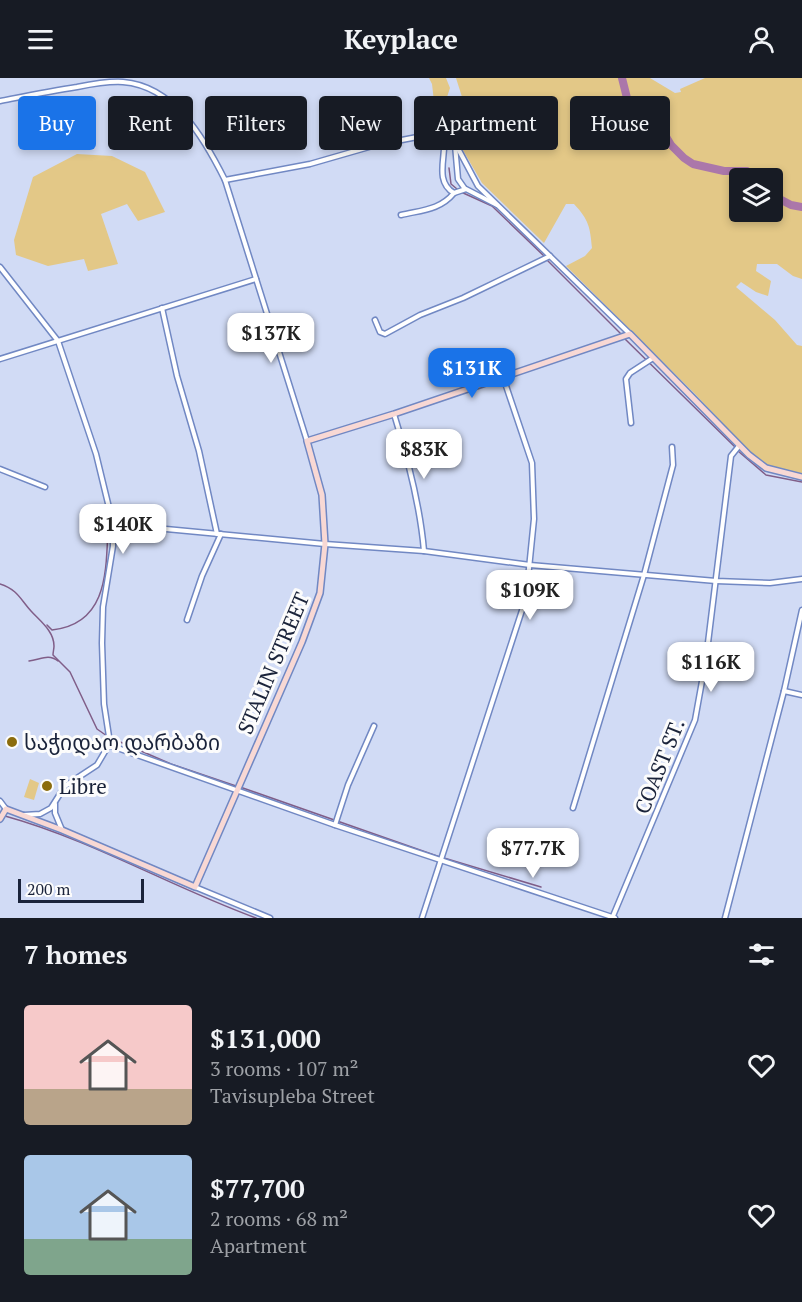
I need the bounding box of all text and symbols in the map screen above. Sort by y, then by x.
text: Keyplace [344,21,458,57]
icon: menu [24,23,57,56]
icon: person [745,23,778,56]
chip: Buy [18,96,96,150]
chip: Rent [108,96,193,150]
chip: Filters [205,96,307,150]
chip: New [319,96,402,150]
chip: Apartment [414,96,558,150]
chip: House [570,96,670,150]
map controls [729,168,783,222]
button: layers [729,168,783,222]
pin: $137K [229,313,313,364]
text: $137K [241,319,301,346]
pin: $131K [430,348,514,399]
text: $131K [442,354,502,381]
pin: $83K [388,429,460,480]
text: $83K [400,435,448,462]
pin: $140K [81,504,165,555]
text: $140K [93,510,153,537]
pin: $109K [488,570,572,621]
text: $109K [500,576,560,603]
street label: STALIN STREET [231,588,315,738]
pin: $116K [669,642,753,693]
text: $116K [681,648,741,675]
street label: COAST ST. [627,714,691,818]
place label: საჭიდაო დარბაზი [24,728,220,756]
marker: საჭიდაო დარბაზი [5,735,19,749]
place label: Libre [59,772,107,800]
marker: Libre [40,779,54,793]
pin: $77.7K [484,828,582,879]
text: $77.7K [501,834,565,861]
scale bar [18,876,144,904]
text: 200 m [27,878,70,900]
text: 7 homes [24,937,128,971]
icon: filters [745,938,778,971]
text: $131,000 [210,1021,321,1055]
icon: home [72,1029,144,1101]
icon: heart [745,1049,778,1082]
text: 3 rooms · 107 m² [210,1055,358,1082]
text: Tavisupleba Street [210,1082,375,1109]
text: $77,700 [210,1171,305,1205]
icon: home [72,1179,144,1251]
icon: heart [745,1199,778,1232]
text: 2 rooms · 68 m² [210,1205,348,1232]
text: Apartment [210,1232,307,1259]

